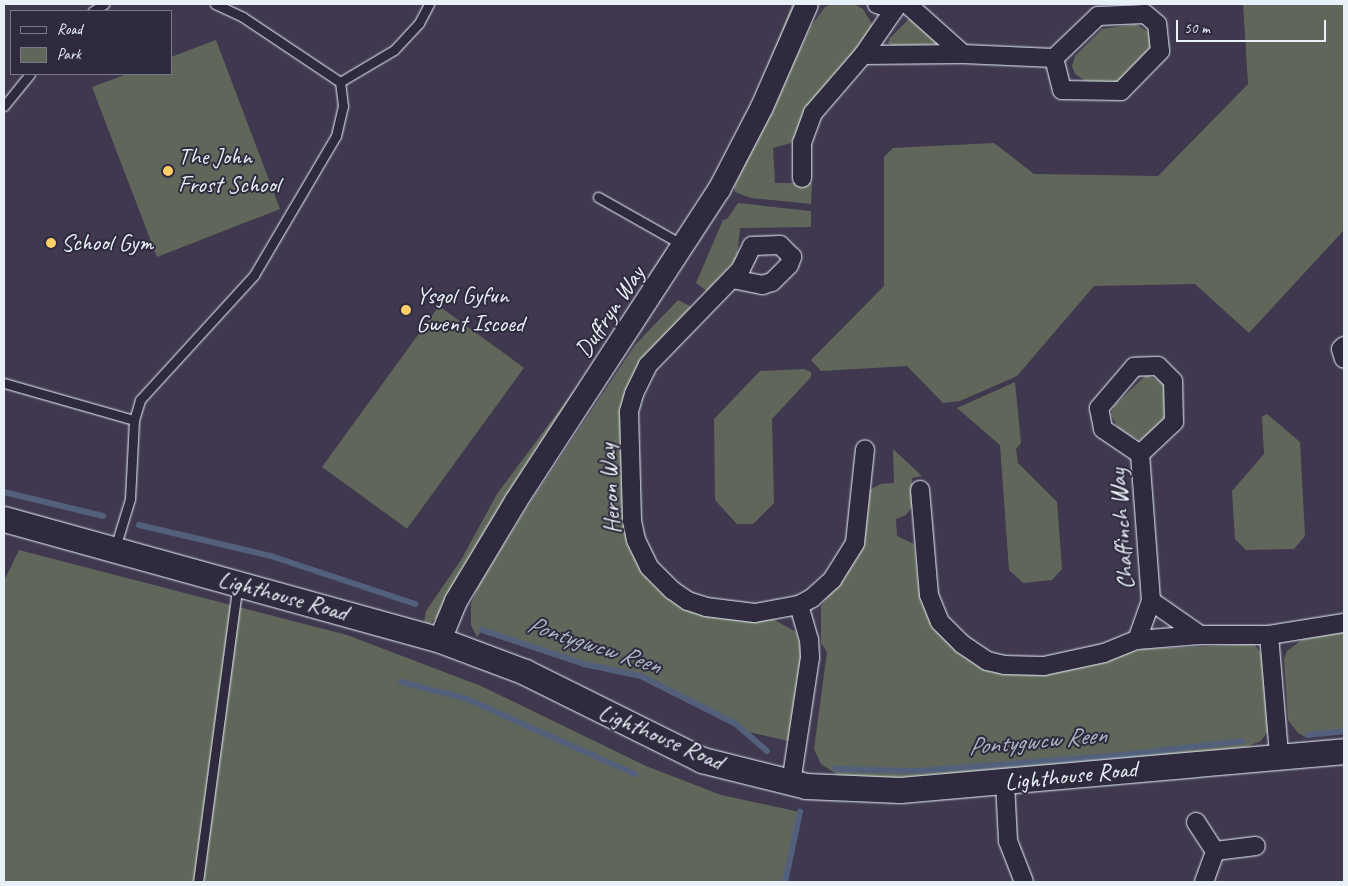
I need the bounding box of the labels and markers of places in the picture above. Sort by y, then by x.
place label: The John Frost School [178,143,279,199]
marker: The John Frost School [162,165,174,177]
place label: School Gym [61,229,153,257]
marker: School Gym [45,237,57,249]
place label: Ysgol Gyfun Gwent Iscoed [416,282,524,338]
marker: Ysgol Gyfun Gwent Iscoed [400,304,412,316]

